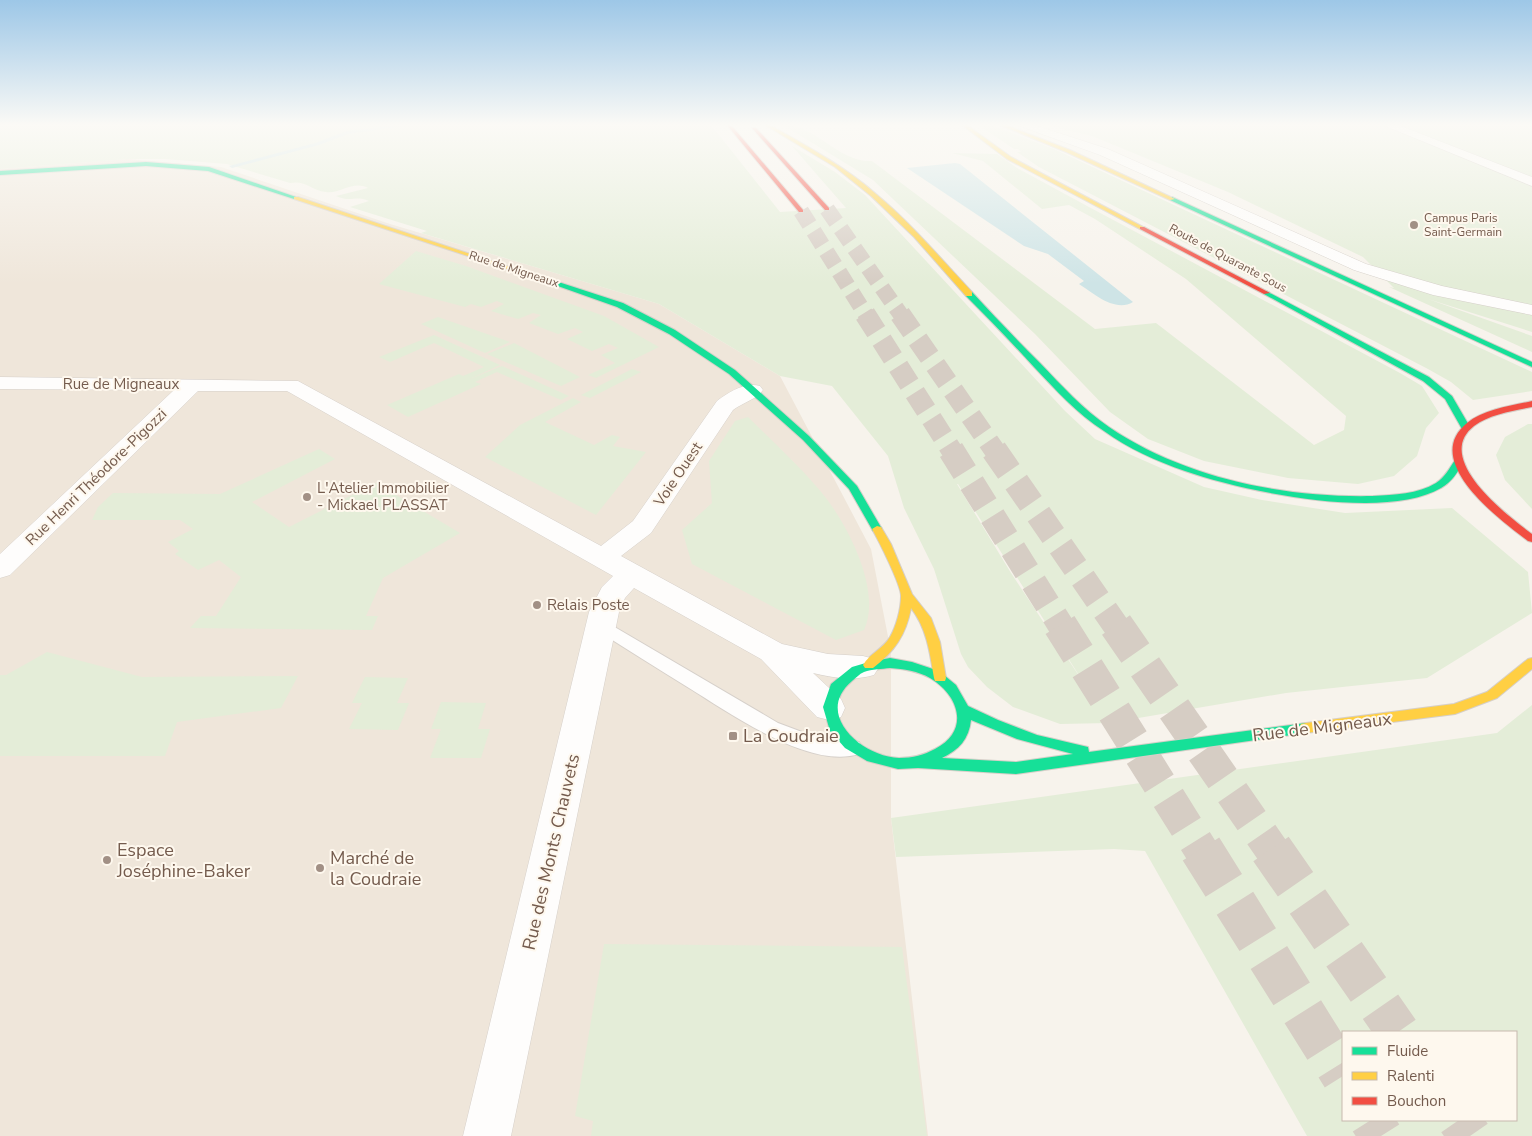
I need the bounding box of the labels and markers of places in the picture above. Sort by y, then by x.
place label: Campus Paris Saint-Germain [1424,210,1502,240]
marker: Campus Paris Saint-Germain [1408,219,1420,231]
place label: L'Atelier Immobilier - Mickael PLASSAT [317,478,449,515]
marker: L'Atelier Immobilier - Mickael PLASSAT [301,491,313,503]
place label: Relais Poste [547,595,630,615]
marker: Relais Poste [531,599,543,611]
place label: La Coudraie [743,724,839,748]
marker: La Coudraie [727,730,739,742]
place label: Espace Joséphine-Baker [116,838,251,883]
place label: Marché de la Coudraie [330,846,421,891]
marker: Espace Joséphine-Baker [101,854,113,866]
marker: Marché de la Coudraie [314,862,326,874]

